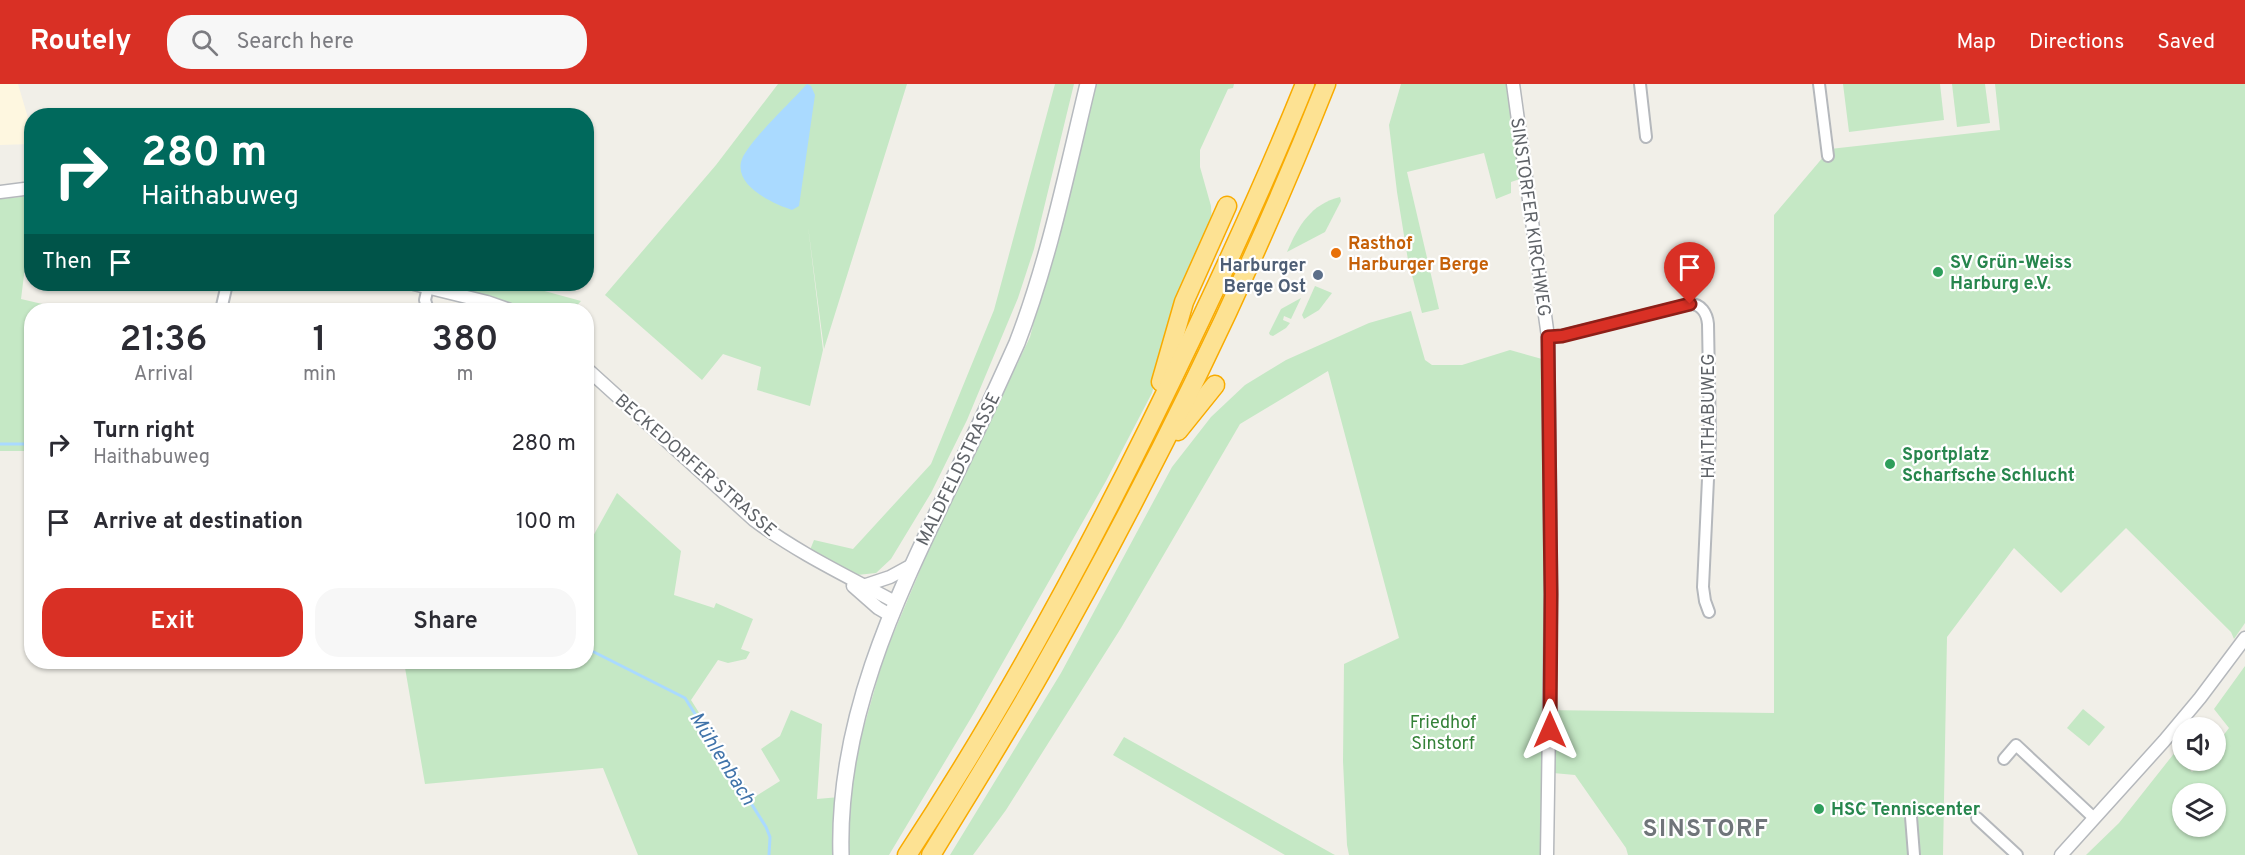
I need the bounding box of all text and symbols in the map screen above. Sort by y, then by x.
search box [167,15,587,69]
text: Routely [30,24,131,60]
icon: search [188,26,221,59]
text: Search here [236,29,354,56]
text: Map [1956,29,1996,56]
text: Directions [2029,29,2124,56]
text: Saved [2157,29,2215,56]
street label: SINSTORFER KIRCHWEG [1504,116,1555,318]
text: 280 m [141,128,267,181]
icon: right [42,132,120,210]
text: Haithabuweg [141,180,299,214]
place label: Rasthof Harburger Berge [1348,233,1489,277]
pin [1664,242,1715,304]
icon: arrive [104,246,137,279]
marker: Rasthof Harburger Berge [1329,246,1343,260]
text: Then [42,249,92,276]
icon: arrive [1673,251,1706,284]
place label: SV Grün-Weiss Harburg e.V. [1950,252,2072,296]
place label: Harburger Berge Ost [1220,255,1306,299]
marker: SV Grün-Weiss Harburg e.V. [1931,265,1945,279]
marker: Harburger Berge Ost [1311,268,1325,282]
text: 21:36 [119,318,208,364]
text: 1 [313,318,327,364]
text: 380 [432,318,499,364]
street label: HAITHABUWEG [1698,353,1721,479]
text: Arrival [134,362,193,388]
text: min [303,362,336,388]
text: m [457,362,474,388]
street label: MALDFELDSTRASSE [912,389,1006,550]
street label: BECKEDORFER STRASSE [609,390,781,543]
text: Turn right [93,418,195,445]
icon: right [42,428,75,461]
text: 280 m [511,431,576,458]
place label: Sportplatz Scharfsche Schlucht [1902,444,2075,488]
text: Haithabuweg [93,445,210,471]
marker: Sportplatz Scharfsche Schlucht [1883,457,1897,471]
icon: arrive [42,506,75,539]
text: Arrive at destination [93,509,303,536]
text: 100 m [516,509,576,536]
button: Exit [42,588,303,657]
button: Share [315,588,576,657]
position arrow [1518,698,1582,762]
water label: Mühlenbach [682,707,760,811]
park label: Friedhof Sinstorf [1410,712,1476,756]
map controls [2172,717,2226,837]
button: sound [2172,717,2226,771]
button: layers [2172,783,2226,837]
place label: HSC Tenniscenter [1831,799,1981,822]
marker: HSC Tenniscenter [1812,802,1826,816]
district label: SINSTORF [1643,815,1769,845]

